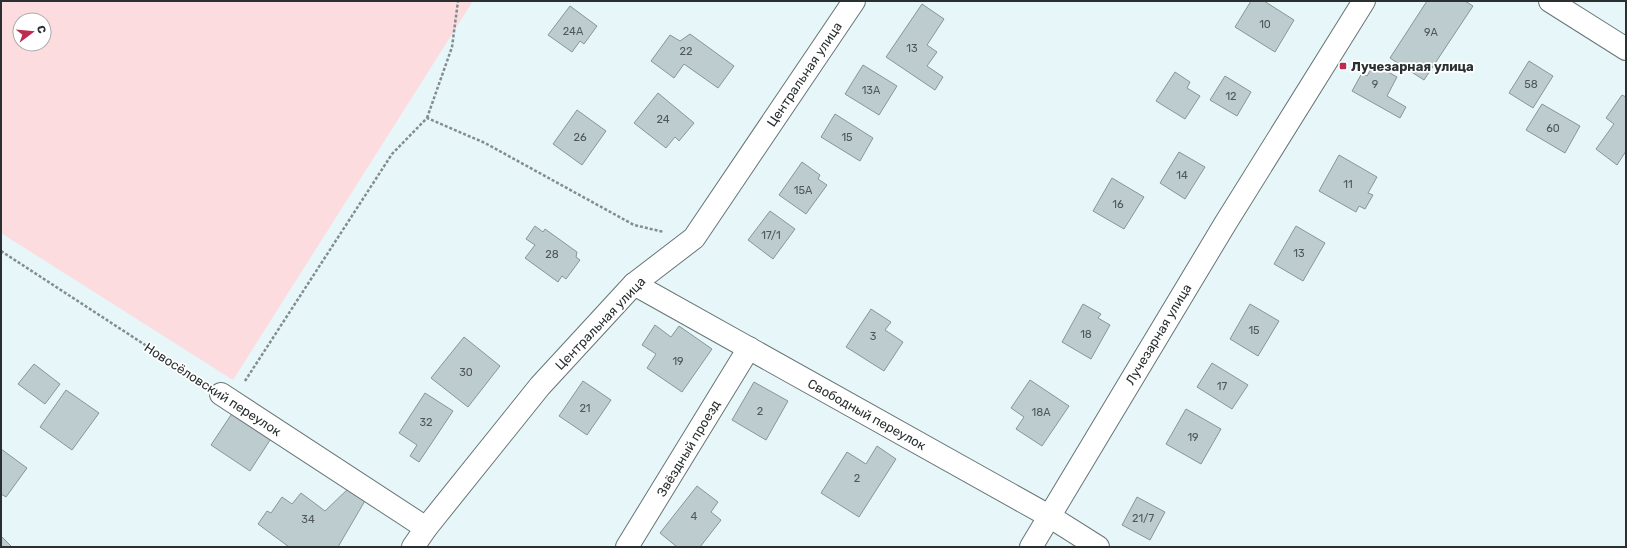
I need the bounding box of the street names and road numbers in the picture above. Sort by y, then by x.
street label: Центральная улица [764,19,845,129]
street label: Центральная улица [552,274,649,373]
street label: Лучезарная улица [1122,281,1194,387]
street label: Новосёловский переулок [142,340,284,439]
street label: Свободный переулок [805,376,929,453]
street label: Звёздный проезд [654,397,723,499]

